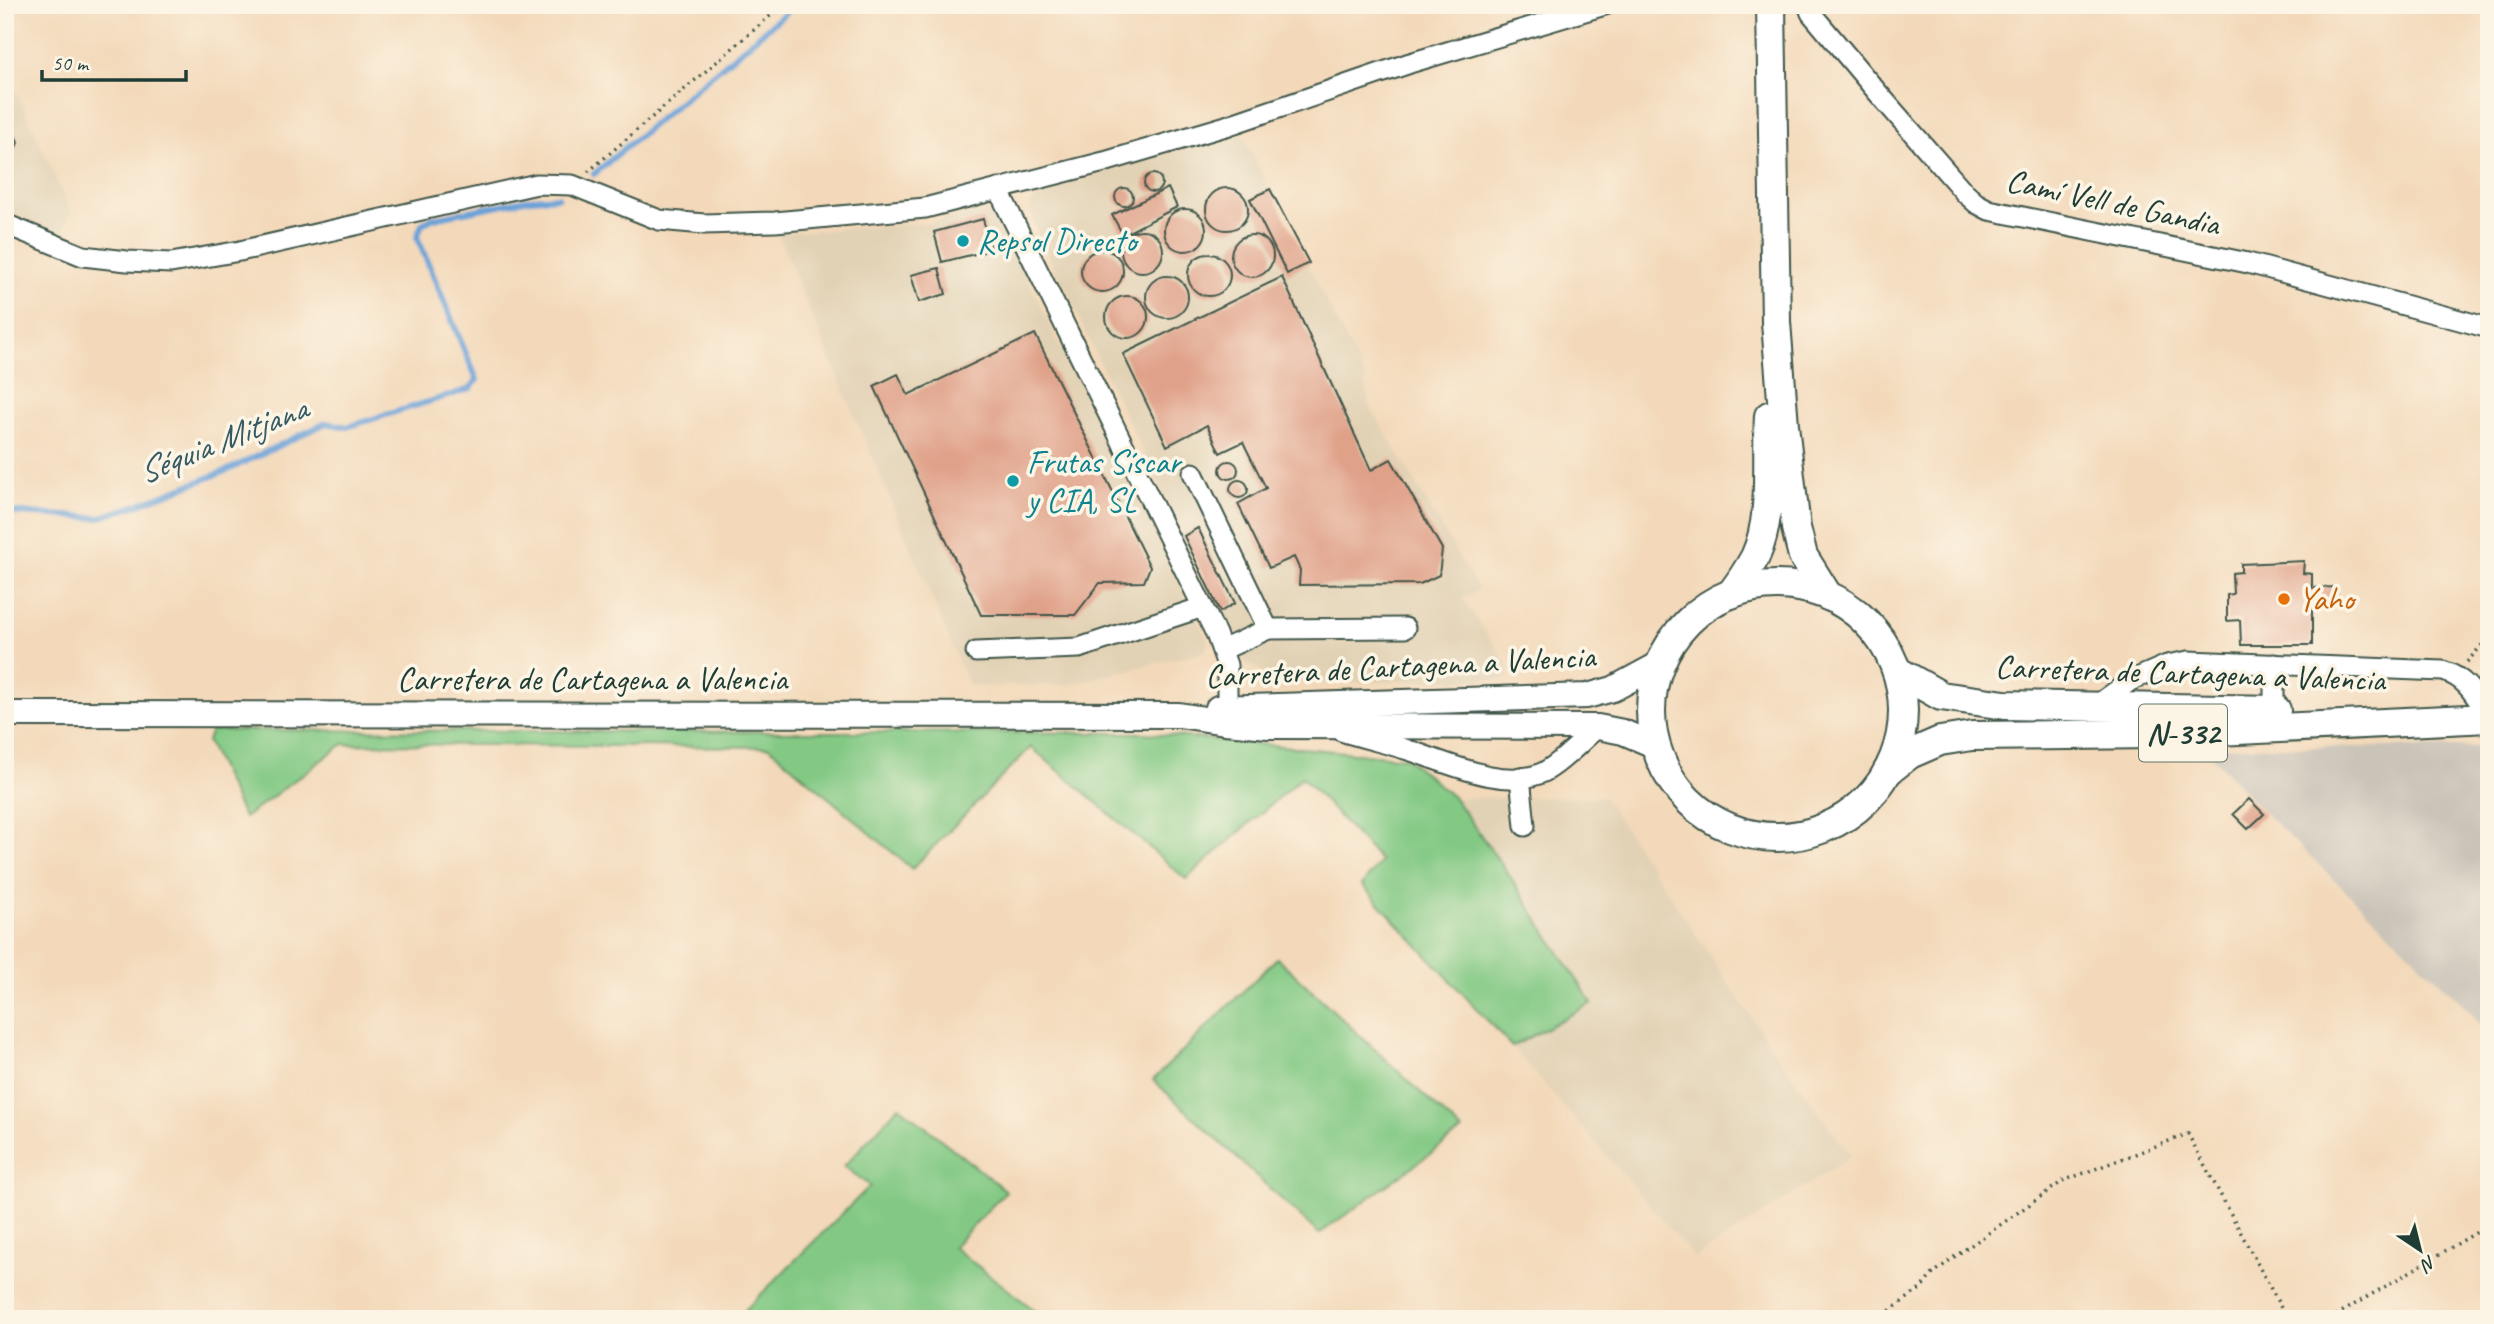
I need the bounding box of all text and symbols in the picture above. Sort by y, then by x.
scale bar [42,38,186,82]
text: 50 m [52,50,90,76]
street label: Camí Vell de Gandia [2003,159,2225,245]
place label: Repsol Directo [977,220,1139,262]
marker: Repsol Directo [955,233,971,249]
water label: Séquia Mitjana [131,384,317,494]
place label: Frutas Síscar y CIA, SL [1025,441,1184,521]
marker: Frutas Síscar y CIA, SL [1005,473,1021,489]
place label: Yaho [2298,578,2357,620]
marker: Yaho [2276,591,2292,607]
street label: Carretera de Cartagena a Valencia [1204,635,1598,697]
street label: Carretera de Cartagena a Valencia [1994,645,2387,701]
street label: Carretera de Cartagena a Valencia [397,658,789,700]
road number: N-332 [2139,704,2227,762]
north arrow [2386,1216,2456,1286]
text: N [2415,1250,2441,1278]

